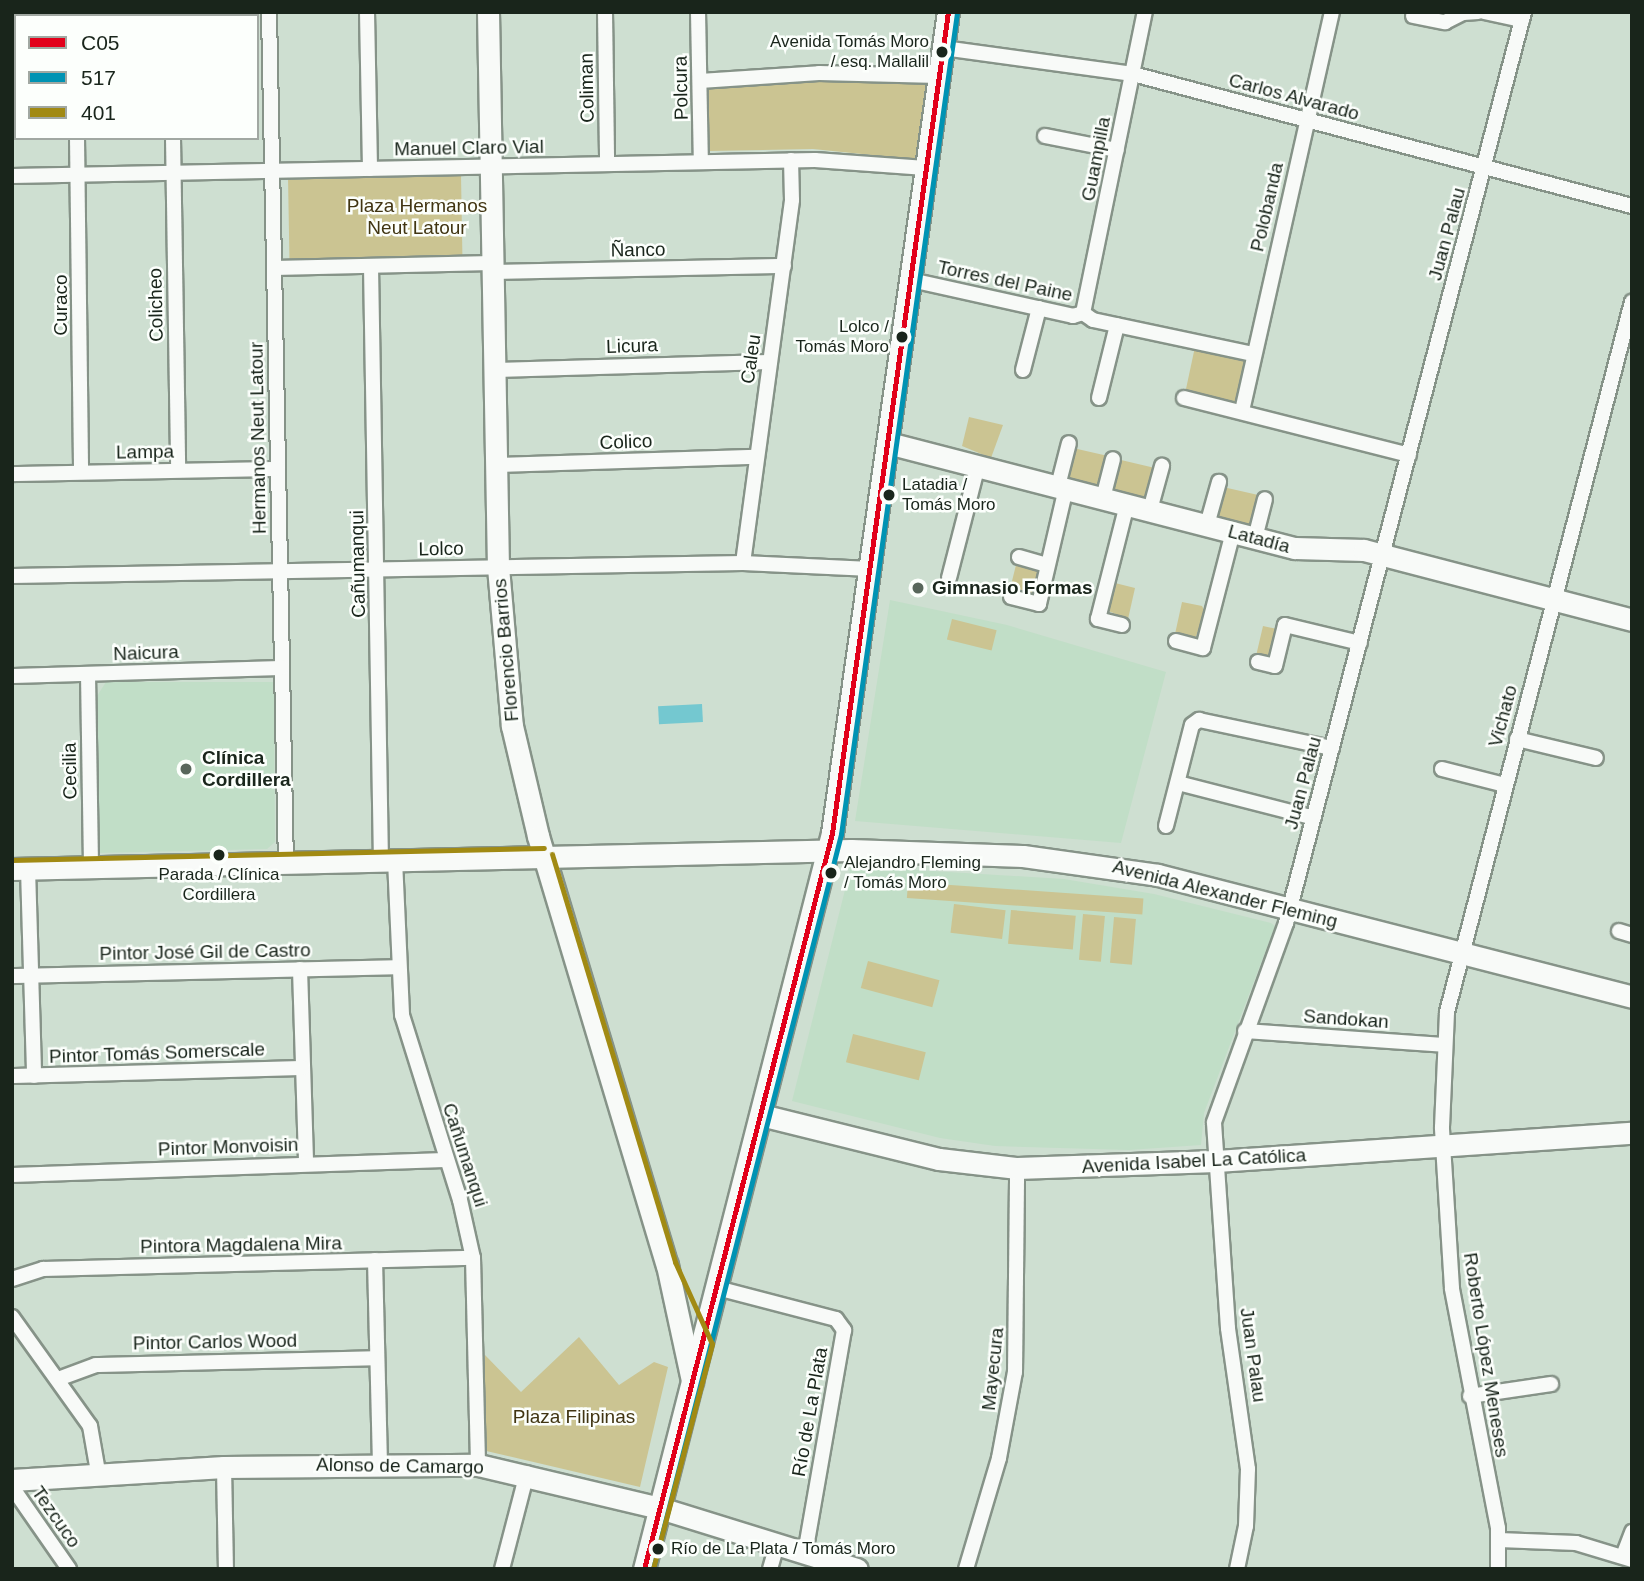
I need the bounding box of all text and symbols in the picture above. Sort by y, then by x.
legend [14,14,259,140]
text: C05 [81,31,120,54]
place label: Avenida Tomás Moro / esq. Mallalil [770,32,929,72]
marker: Avenida Tomás Moro / esq. Mallalil [935,45,949,59]
street label: Coliman [575,53,599,123]
street label: Polcura [669,56,693,120]
text: 517 [81,66,116,89]
street label: Carlos Alvarado [1226,68,1362,126]
text: 401 [81,101,116,124]
street label: Guampilla [1077,115,1115,203]
street label: Manuel Claro Vial [394,135,544,161]
street label: Polobanda [1246,160,1288,254]
street label: Juan Palau [1424,185,1470,283]
park label: Plaza Hermanos Neut Latour [347,195,487,239]
street label: Ñanco [610,238,666,262]
street label: Torres del Paine [935,256,1075,306]
street label: Colicheo [144,268,168,342]
street label: Curaco [50,274,72,336]
place label: Lolco / Tomás Moro [795,317,889,357]
marker: Lolco / Tomás Moro [895,330,909,344]
street label: Caleu [736,333,766,385]
street label: Licura [606,334,658,358]
street label: Hermanos Neut Latour [245,342,271,534]
street label: Colico [599,430,653,454]
street label: Lampa [116,440,174,464]
place label: Latadia / Tomás Moro [902,475,996,515]
marker: Latadia / Tomás Moro [882,488,896,502]
street label: Cañumanqui [346,510,370,618]
street label: Latadía [1225,520,1293,558]
street label: Lolco [418,537,464,561]
street label: Florencio Barrios [488,577,524,723]
place label: Gimnasio Formas [932,577,1092,599]
marker: Gimnasio Formas [910,580,926,596]
street label: Naicura [113,640,179,666]
street label: Vichato [1484,683,1522,749]
street label: Juan Palau [1280,734,1326,832]
street label: Cecilia [58,742,82,800]
place label: Clínica Cordillera [202,747,291,791]
marker: Clínica Cordillera [176,759,196,779]
marker: Parada / Clínica Cordillera [212,848,226,862]
place label: Alejandro Fleming / Tomás Moro [844,853,981,893]
street label: Avenida Alexander Fleming [1110,855,1340,933]
place label: Parada / Clínica Cordillera [159,865,279,905]
marker: Alejandro Fleming / Tomás Moro [824,866,838,880]
street label: Pintor José Gil de Castro [99,939,311,965]
street label: Sandokan [1303,1005,1389,1033]
street label: Pintor Tomás Somerscale [48,1038,266,1068]
street label: Cañumanqui [438,1100,492,1210]
street label: Pintor Monvoisin [157,1133,299,1161]
street label: Avenida Isabel La Católica [1081,1144,1307,1178]
street label: Pintora Magdalena Mira [140,1232,342,1258]
street label: Roberto López Meneses [1459,1251,1513,1459]
street label: Juan Palau [1235,1306,1271,1404]
street label: Mayecura [977,1326,1009,1412]
street label: Pintor Carlos Wood [133,1329,297,1355]
street label: Río de La Plata [787,1346,833,1478]
park label: Plaza Filipinas [513,1406,635,1428]
street label: Alonso de Camargo [316,1453,484,1479]
street label: Tezcuco [27,1482,85,1552]
place label: Río de La Plata / Tomás Moro [671,1539,896,1559]
marker: Río de La Plata / Tomás Moro [651,1542,665,1556]

